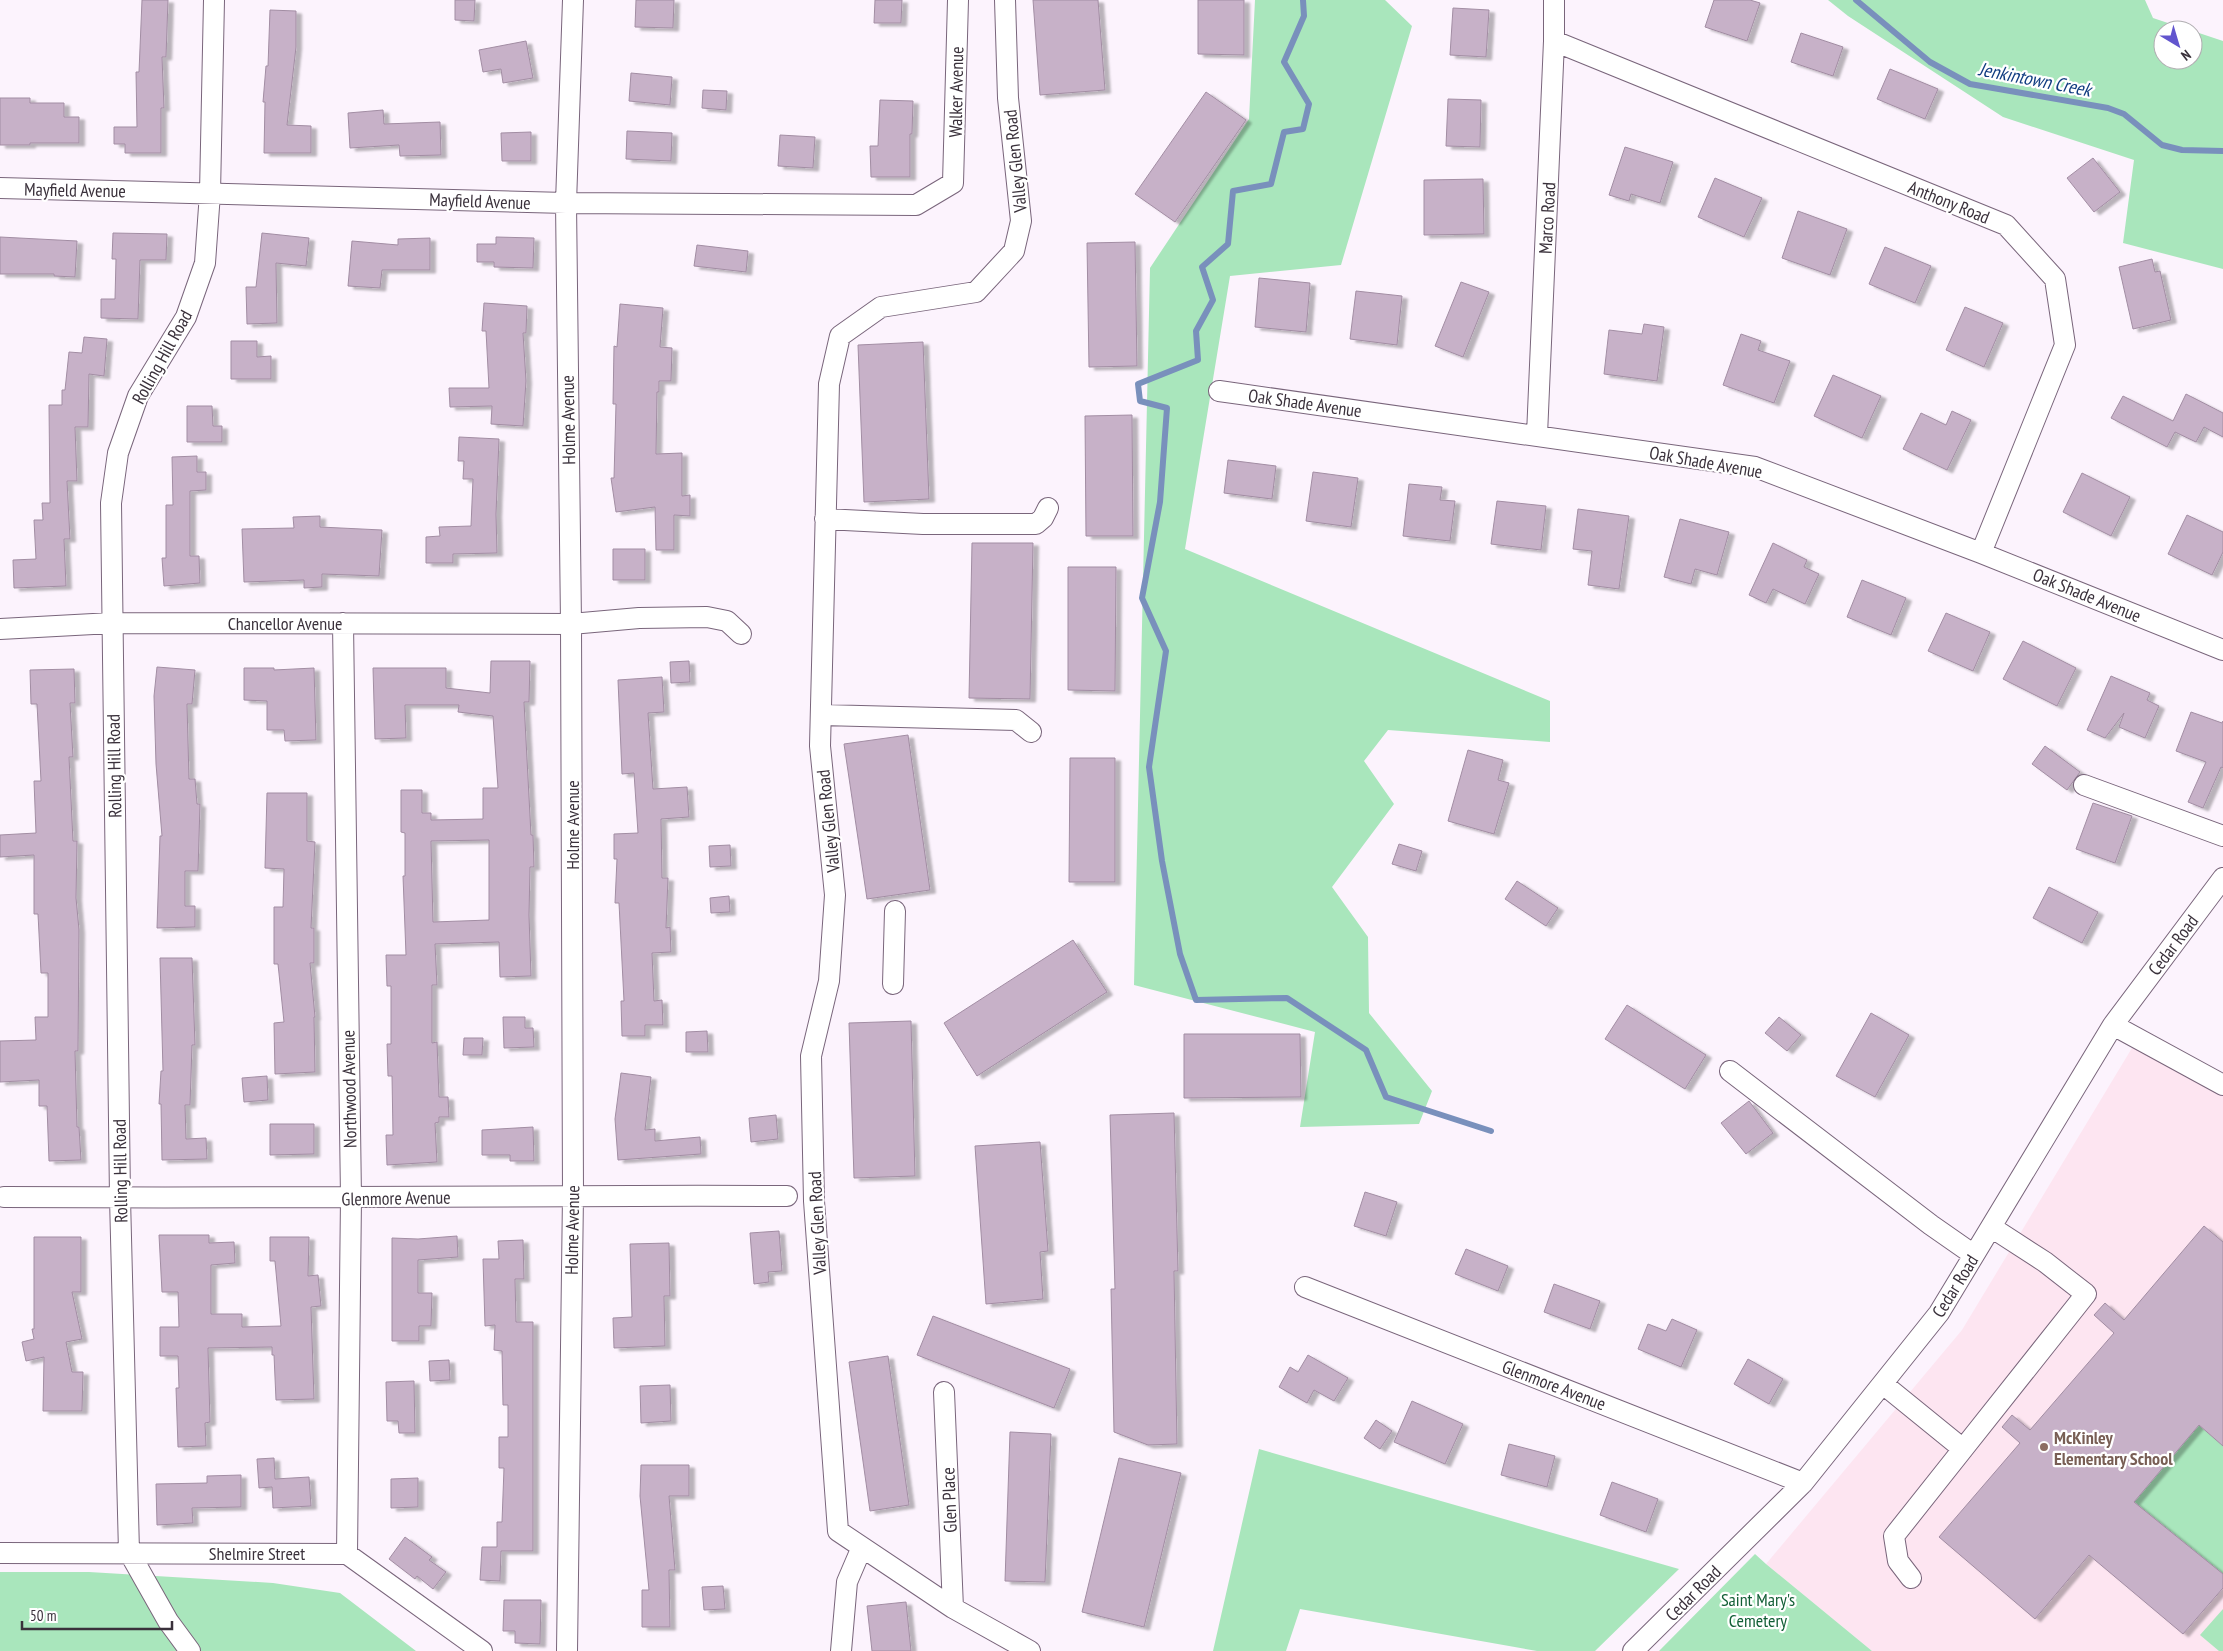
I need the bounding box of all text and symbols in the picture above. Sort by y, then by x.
north arrow [2153,20,2203,70]
street label: Walker Avenue [944,46,968,138]
text: N [2177,46,2195,65]
water label: Jenkintown Creek [1976,56,2096,102]
street label: Valley Glen Road [998,108,1032,215]
street label: Anthony Road [1905,175,1993,229]
street label: Mayfield Avenue [24,178,126,202]
street label: Marco Road [1534,181,1560,255]
street label: Mayfield Avenue [429,188,531,214]
street label: Rolling Hill Road [127,306,197,408]
street label: Holme Avenue [556,375,580,465]
street label: Oak Shade Avenue [1247,384,1363,422]
street label: Oak Shade Avenue [1648,441,1764,483]
street label: Oak Shade Avenue [2030,563,2144,627]
street label: Chancellor Avenue [228,612,342,635]
street label: Rolling Hill Road [102,714,126,818]
street label: Valley Glen Road [811,768,845,875]
street label: Holme Avenue [561,780,584,870]
street label: Cedar Road [2143,910,2203,980]
street label: Northwood Avenue [336,1030,362,1148]
street label: Rolling Hill Road [108,1119,132,1223]
street label: Valley Glen Road [803,1171,831,1276]
street label: Holme Avenue [560,1185,584,1275]
street label: Glenmore Avenue [341,1186,451,1210]
street label: Cedar Road [1927,1250,1983,1322]
street label: Glenmore Avenue [1499,1355,1609,1415]
place label: McKinley Elementary School [2054,1426,2173,1470]
marker: McKinley Elementary School [2038,1441,2050,1453]
street label: Glen Place [936,1467,962,1533]
street label: Shelmire Street [209,1542,305,1565]
street label: Cedar Road [1660,1560,1726,1626]
park label: Saint Mary's Cemetery [1721,1588,1795,1632]
scale bar [22,1598,172,1630]
text: 50 m [30,1606,56,1625]

